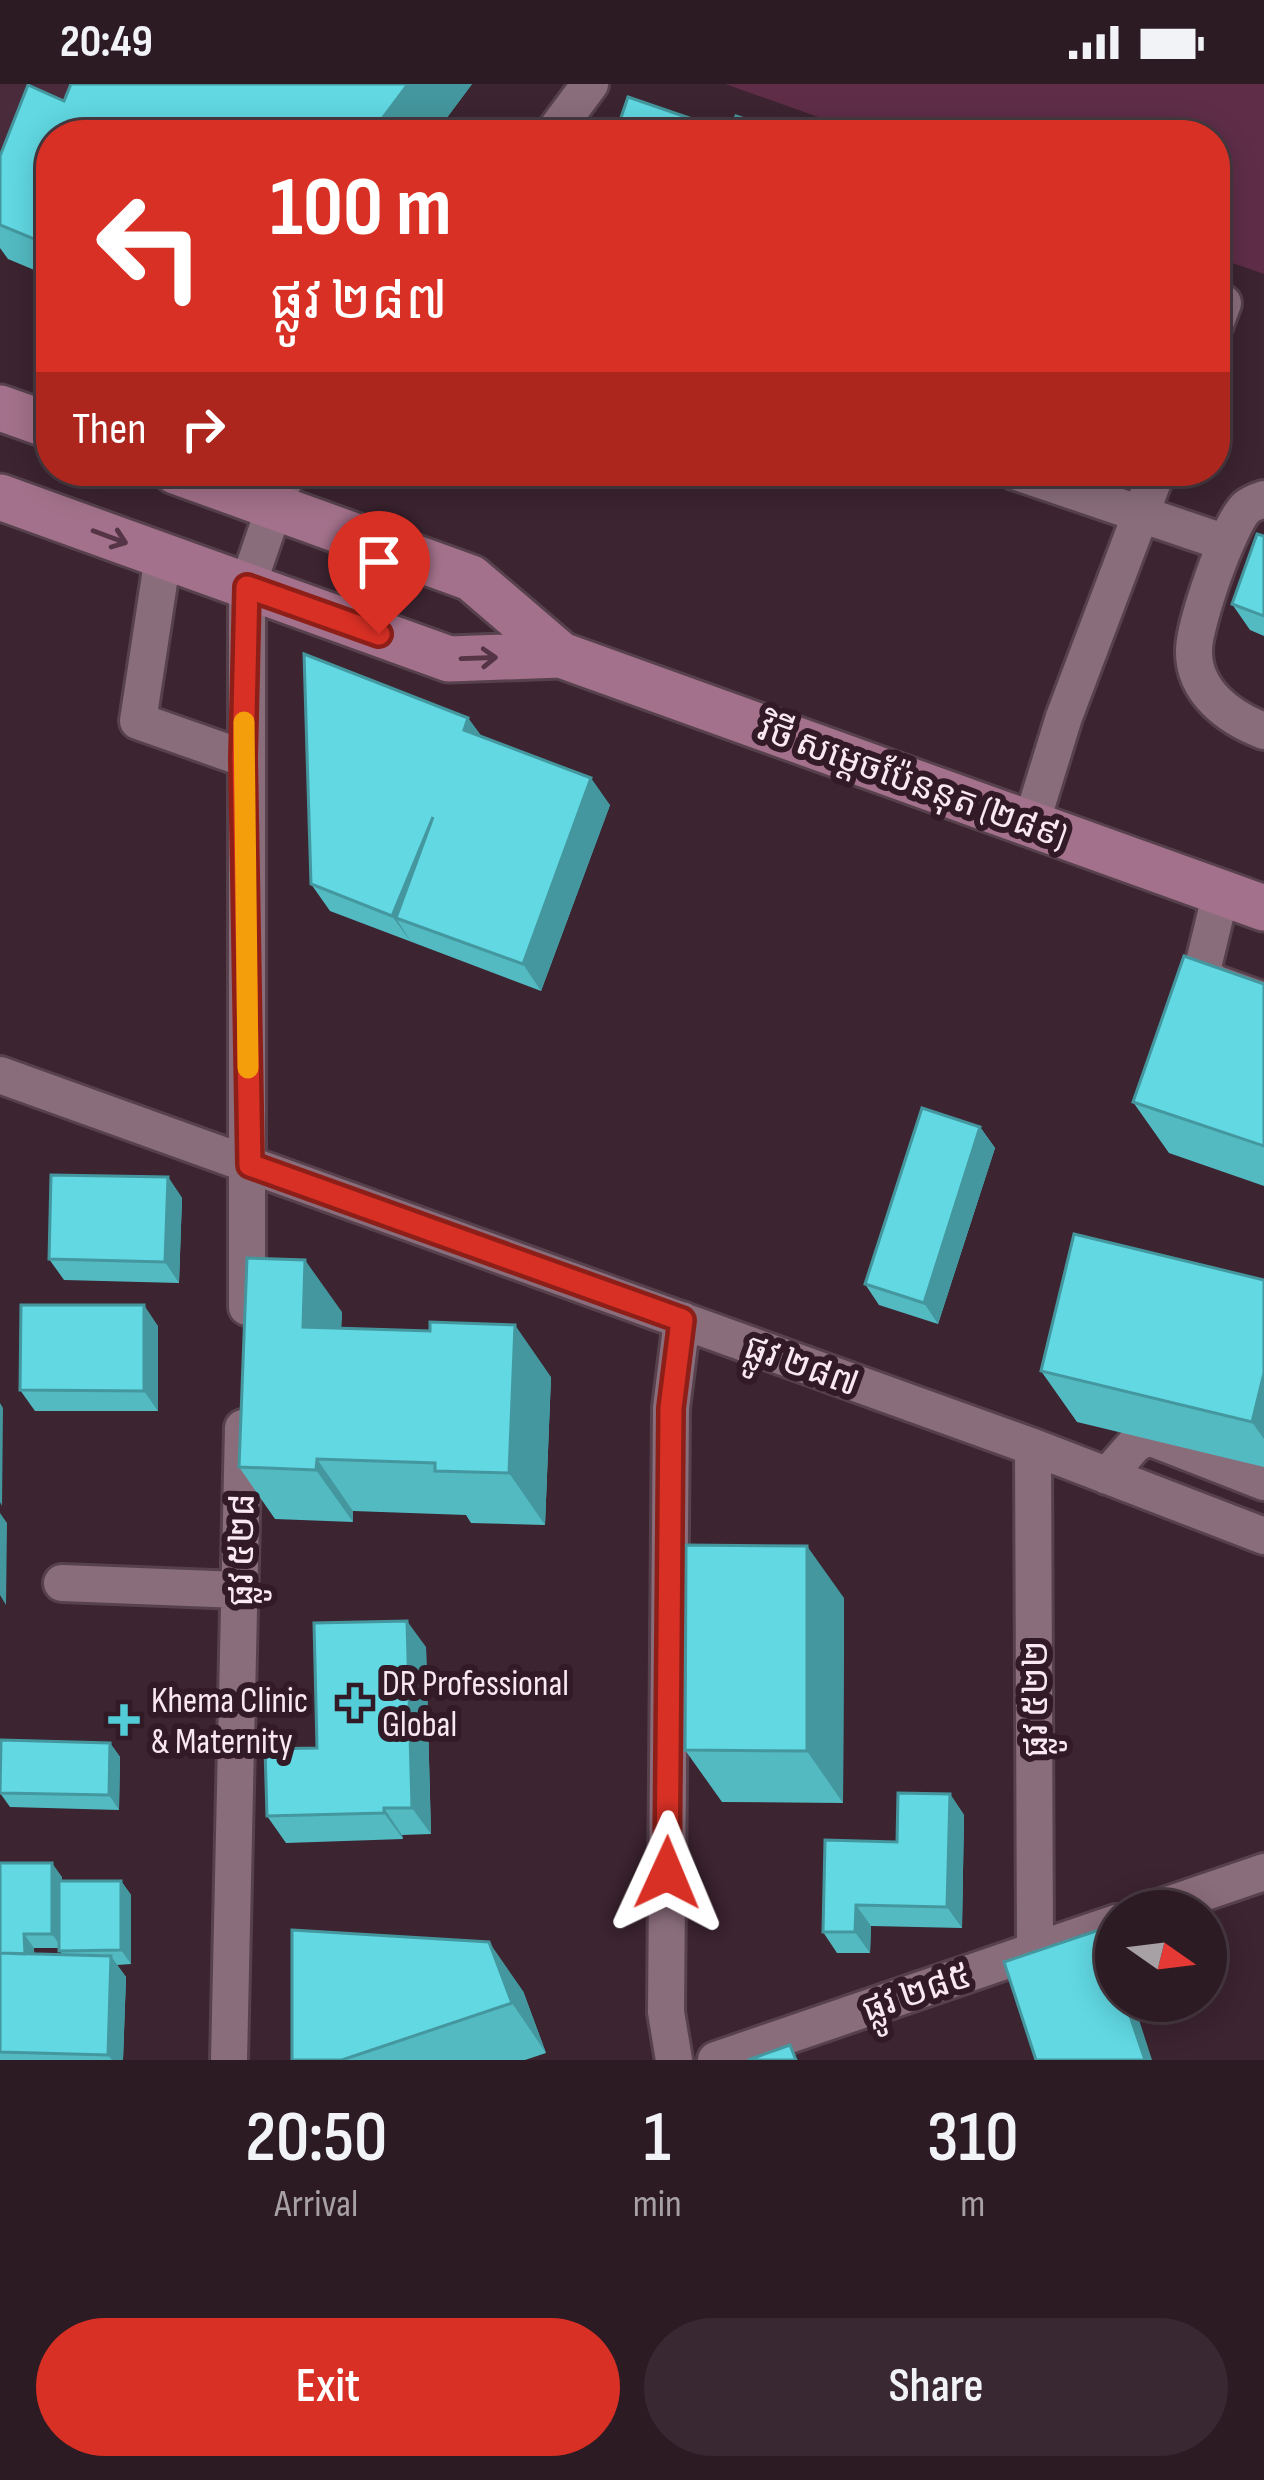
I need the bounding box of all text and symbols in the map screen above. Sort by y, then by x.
text: 20:49 [60,15,153,70]
text: 100 m [270,158,452,259]
icon: left [72,168,228,324]
text: ផ្លូវ ២៨៧ [270,269,448,334]
icon: right [170,396,236,462]
text: Then [72,402,146,457]
pin [328,511,430,634]
one-way arrow [91,528,128,549]
icon: arrive [346,529,412,595]
one-way arrow [459,646,498,669]
street label: វិថី សម្តេចប៉ែននុត (២៨៩) [751,705,1073,859]
street label: ផ្លូវ ២៨៧ [735,1326,864,1415]
street label: ផ្លូវ ៥២៨ [220,1493,274,1607]
street label: ផ្លូវ ៥២២ [1015,1640,1067,1758]
place label: DR Professional Global [382,1663,569,1747]
place label: Khema Clinic & Maternity [151,1680,308,1764]
marker: DR Professional Global [339,1687,371,1719]
marker: Khema Clinic & Maternity [108,1704,140,1736]
position arrow [604,1810,730,1936]
north arrow [1095,1890,1227,2022]
map controls [1095,1890,1227,2022]
street label: ផ្លូវ ២៨៥ [856,1955,980,2040]
text: 20:50 [245,2095,387,2182]
text: 1 [644,2095,671,2182]
text: 310 [927,2095,1019,2182]
text: Arrival [274,2181,358,2228]
text: min [633,2181,682,2228]
text: m [960,2181,985,2228]
button: Exit [36,2318,620,2456]
button: Share [644,2318,1228,2456]

